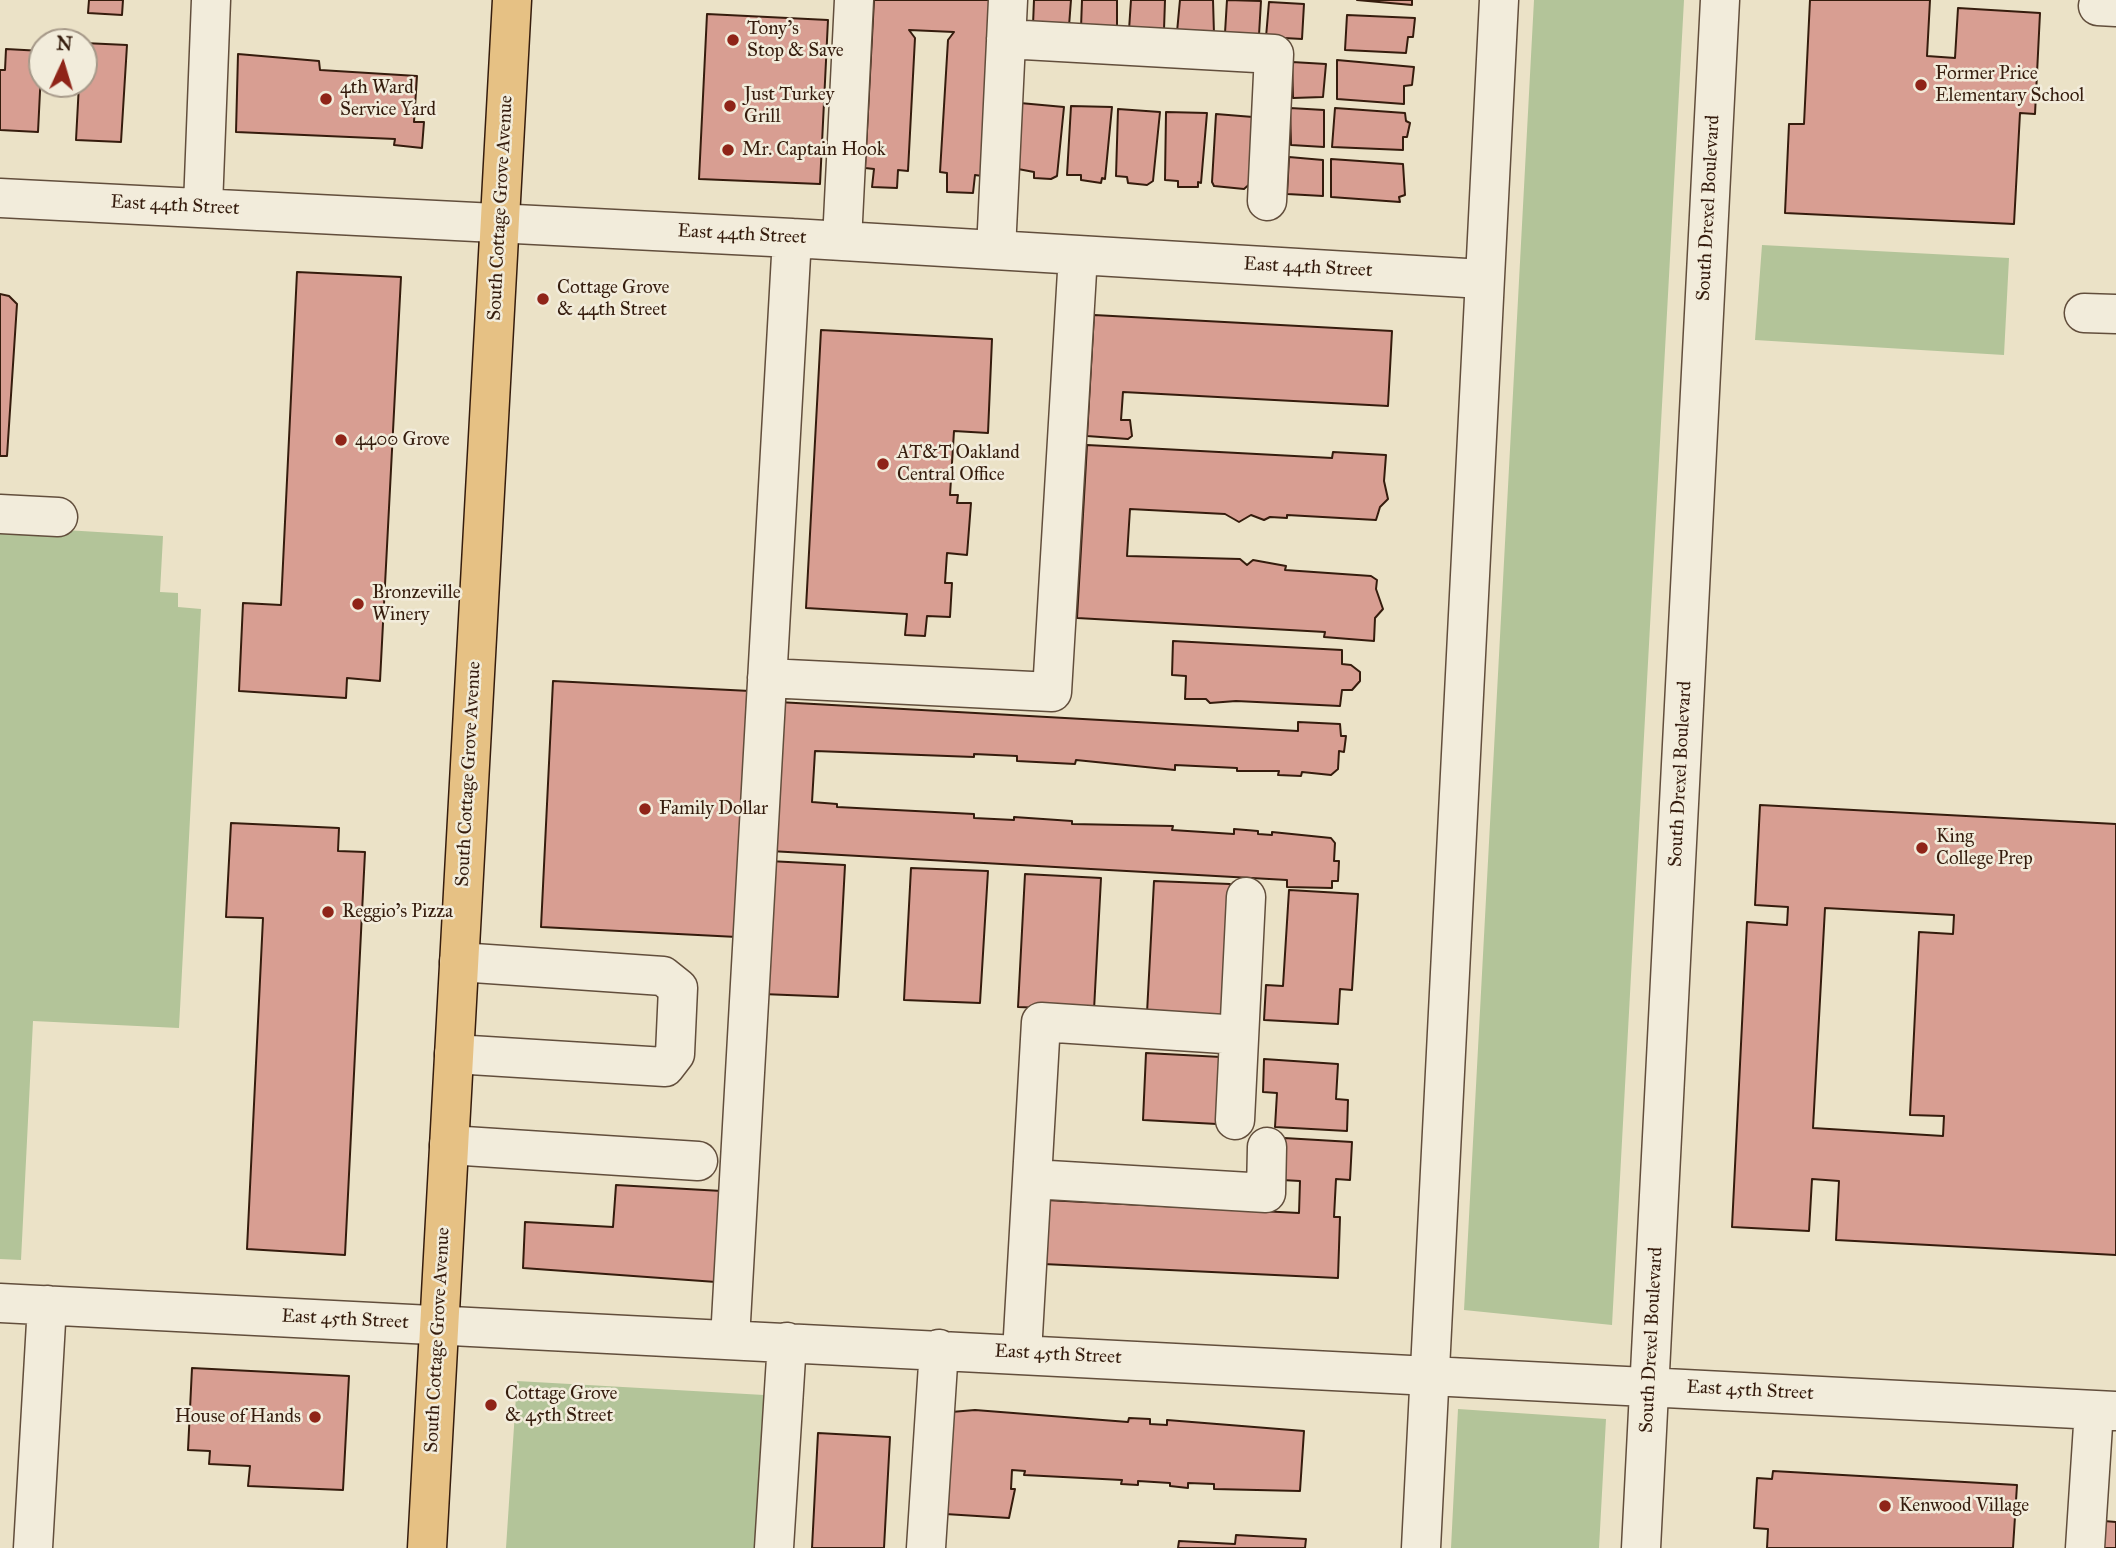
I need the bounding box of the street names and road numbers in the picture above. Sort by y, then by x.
street label: South Cottage Grove Avenue [484,95,518,321]
street label: South Drexel Boulevard [1693,114,1725,302]
street label: East 44th Street [110,191,240,221]
street label: East 44th Street [677,220,807,250]
street label: East 44th Street [1243,253,1373,283]
street label: South Cottage Grove Avenue [452,661,486,887]
street label: South Drexel Boulevard [1665,680,1697,868]
street label: South Cottage Grove Avenue [421,1227,455,1453]
street label: South Drexel Boulevard [1636,1246,1668,1434]
street label: East 45th Street [281,1305,409,1335]
street label: East 45th Street [994,1340,1122,1370]
street label: East 45th Street [1686,1376,1814,1406]

